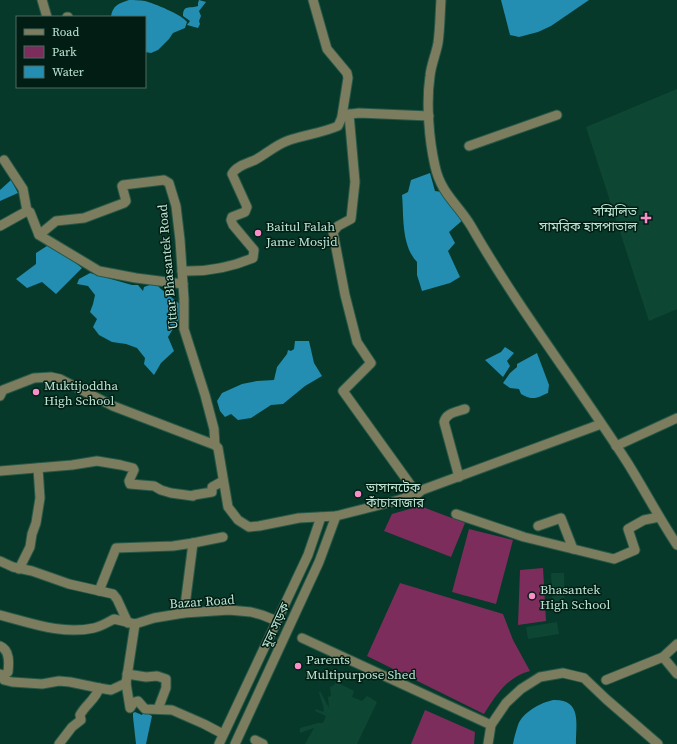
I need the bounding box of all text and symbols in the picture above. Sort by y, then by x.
legend [16,16,146,88]
text: Road [52,24,79,40]
text: Park [52,44,77,60]
text: Water [52,64,84,80]
street label: Uttar Bhasantek Road [154,203,181,330]
place label: সম্মিলিত সামরিক হাসপাতাল [538,203,638,235]
marker: সম্মিলিত সামরিক হাসপাতাল [640,212,652,224]
place label: Baitul Falah Jame Mosjid [265,218,338,250]
marker: Baitul Falah Jame Mosjid [253,228,263,238]
place label: Muktijoddha High School [44,377,119,409]
marker: Muktijoddha High School [31,387,41,397]
place label: ভাসানটেক কাঁচাবাজার [365,479,424,511]
marker: ভাসানটেক কাঁচাবাজার [353,489,363,499]
place label: Bhasantek High School [540,581,610,613]
street label: Bazar Road [169,591,236,612]
marker: Bhasantek High School [527,591,537,601]
street label: মূল সড়ক [257,599,294,652]
place label: Parents Multipurpose Shed [306,651,416,683]
marker: Parents Multipurpose Shed [293,661,303,671]

